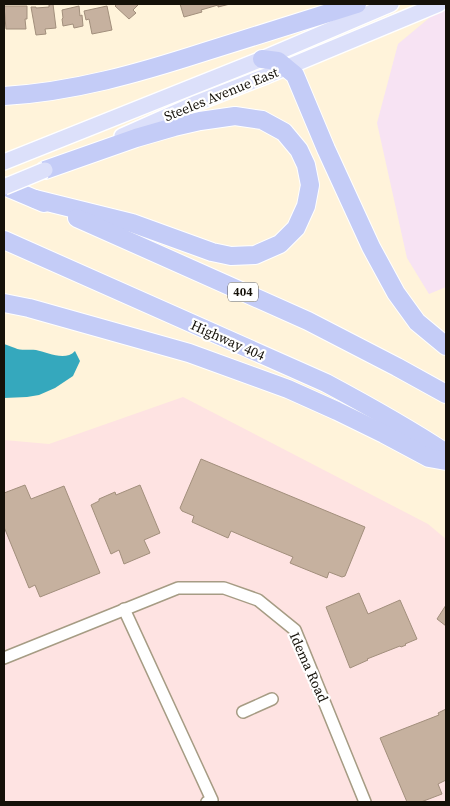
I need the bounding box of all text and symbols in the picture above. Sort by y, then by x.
street label: Steeles Avenue East [161,62,282,126]
road number: 404 [228,282,258,302]
street label: Highway 404 [188,315,268,365]
street label: Idema Road [285,629,333,705]

